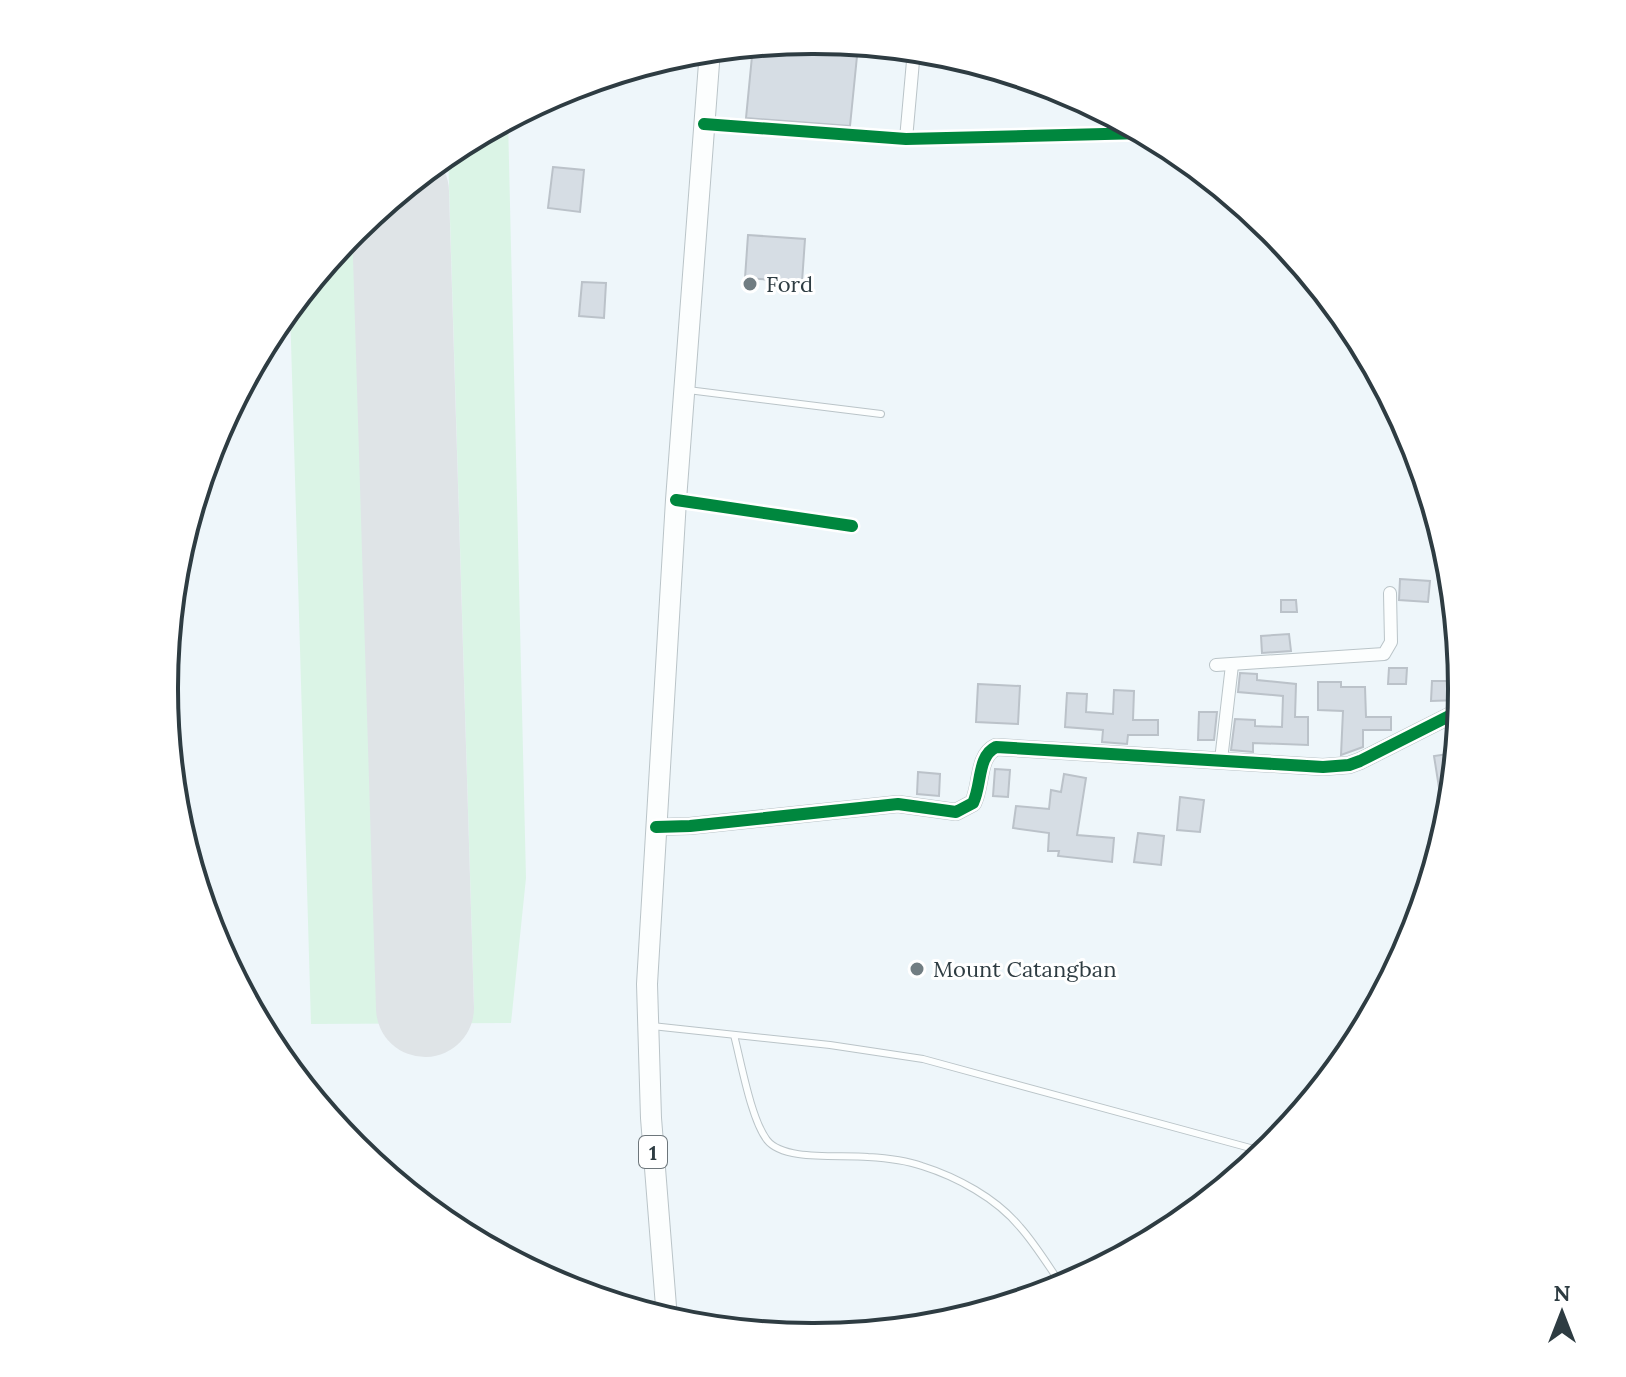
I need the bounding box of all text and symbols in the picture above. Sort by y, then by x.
place label: Ford [766,270,813,298]
marker: Ford [741,275,759,293]
place label: Mount Catangban [933,955,1117,983]
marker: Mount Catangban [908,960,926,978]
road number: 1 [639,1136,667,1168]
north arrow [1522,1273,1602,1353]
text: N [1553,1279,1571,1307]

